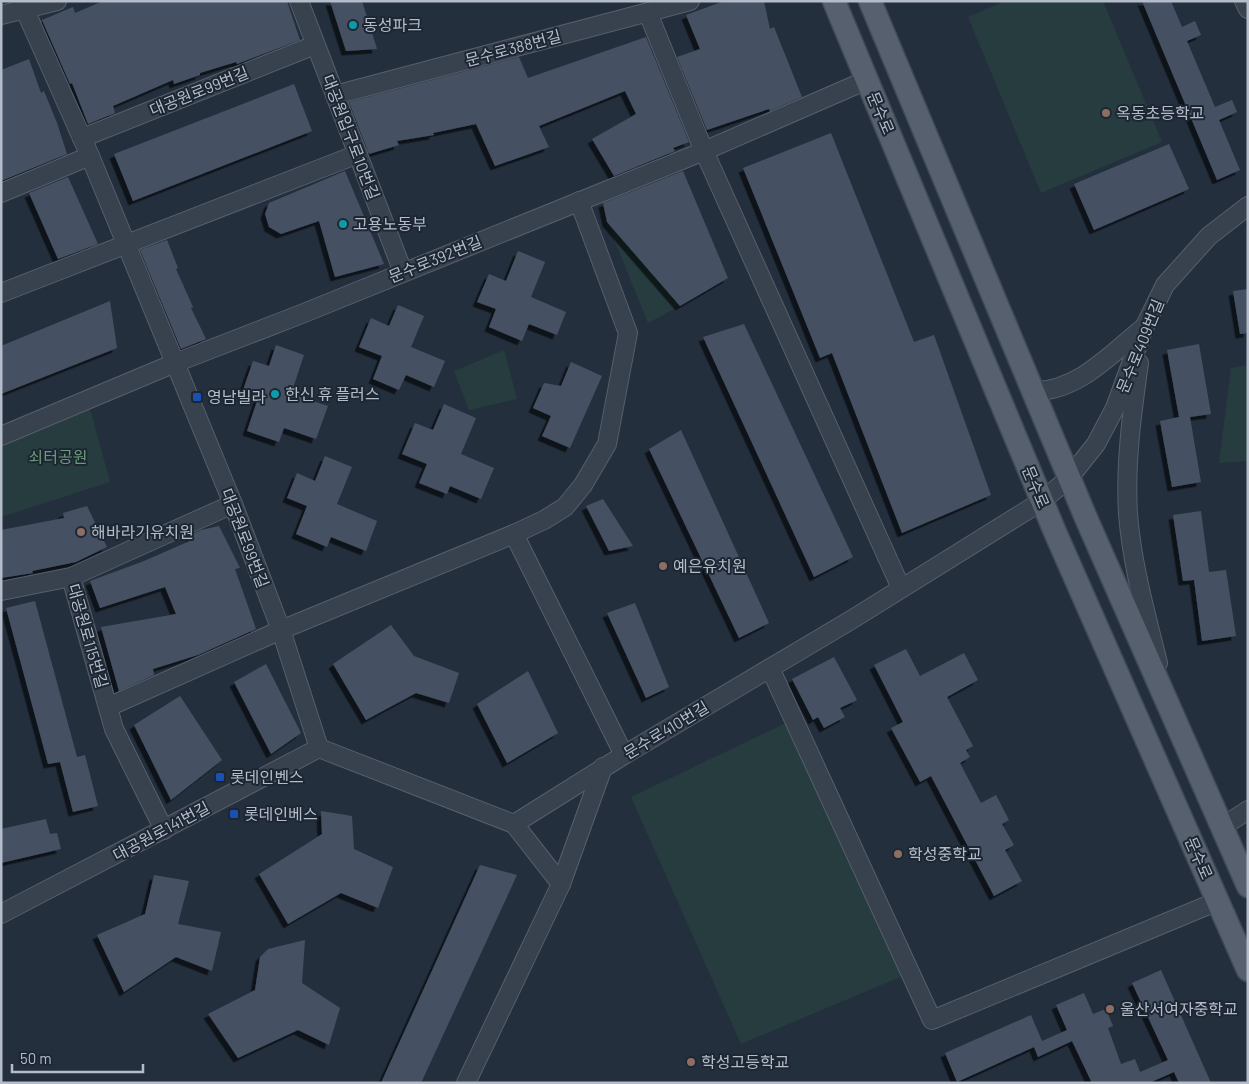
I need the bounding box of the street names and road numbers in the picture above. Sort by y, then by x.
street label: 문수로388번길 [463,26,563,69]
street label: 대공원로99번길 [147,62,251,119]
street label: 대공원입구로10번길 [319,72,384,202]
street label: 문수로 [864,89,899,137]
street label: 문수로392번길 [385,231,484,286]
street label: 문수로409번길 [1112,296,1167,396]
street label: 문수로 [1019,463,1054,511]
street label: 대공원로99번길 [218,485,273,590]
street label: 대공원로115번길 [64,581,112,690]
street label: 문수로410번길 [620,697,712,762]
street label: 대공원로141번길 [109,797,212,864]
street label: 문수로 [1182,834,1217,882]

